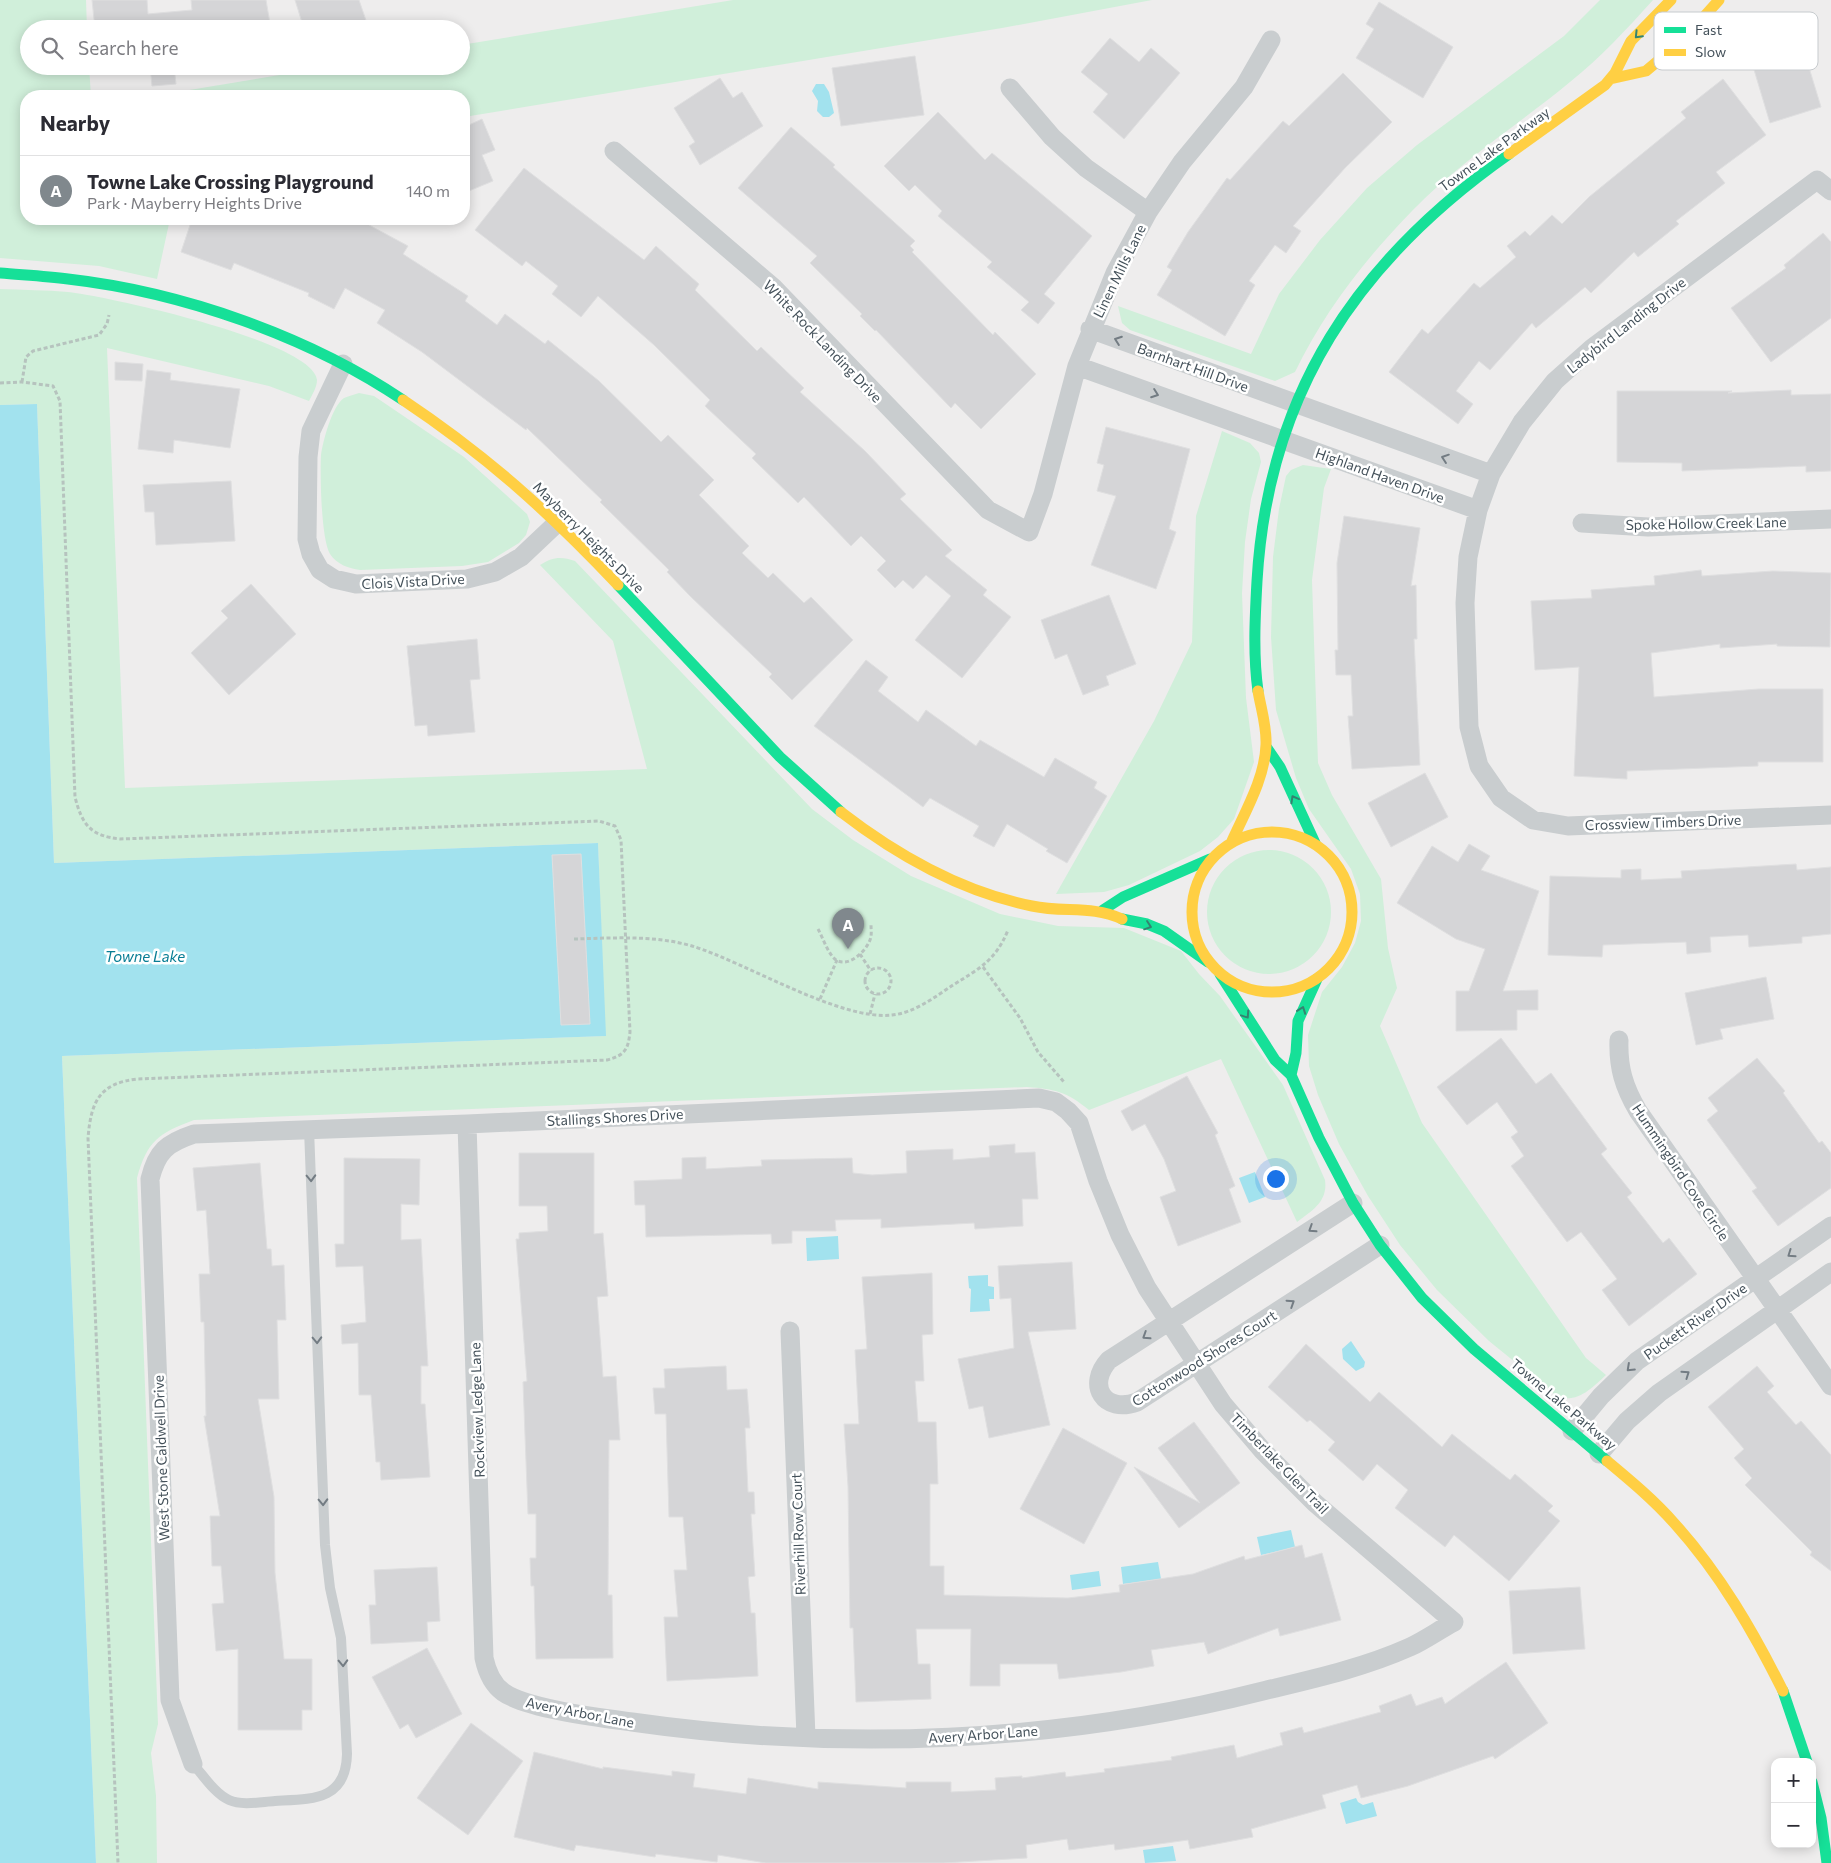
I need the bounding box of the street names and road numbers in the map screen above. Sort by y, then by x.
street label: Towne Lake Parkway [1435,103,1553,195]
street label: Linen Mills Lane [1089,222,1149,320]
street label: Ladybird Landing Drive [1563,273,1689,377]
street label: White Rock Landing Drive [760,276,886,406]
street label: Barnhart Hill Drive [1135,339,1251,395]
street label: Highland Haven Drive [1313,444,1447,506]
street label: Mayberry Heights Drive [530,478,648,596]
street label: Spoke Hollow Creek Lane [1625,513,1787,533]
street label: Clois Vista Drive [361,570,465,592]
street label: Crossview Timbers Drive [1585,811,1741,833]
street label: Hummingbird Cove Circle [1629,1100,1733,1244]
street label: Stallings Shores Drive [546,1105,684,1129]
street label: Puckett River Drive [1640,1279,1750,1363]
street label: Cottonwood Shores Court [1129,1306,1280,1410]
street label: Rockview Ledge Lane [466,1342,488,1478]
street label: Towne Lake Parkway [1508,1355,1620,1453]
street label: West Stone Caldwell Drive [150,1375,172,1541]
street label: Timberlake Glen Trail [1227,1409,1333,1517]
street label: Riverhill Row Court [787,1472,809,1595]
street label: Avery Arbor Lane [524,1693,636,1731]
street label: Avery Arbor Lane [928,1722,1038,1746]

